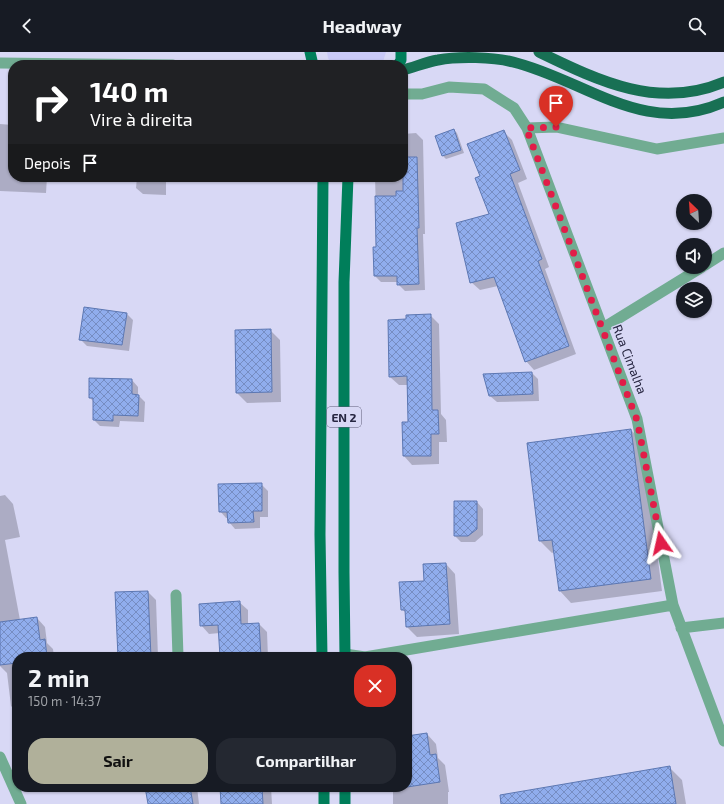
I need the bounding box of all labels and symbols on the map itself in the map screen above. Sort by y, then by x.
pin [539,86,573,127]
north arrow [676,194,712,230]
street label: Rua Cimalha [609,322,651,396]
road number: EN 2 [327,407,361,427]
position arrow [640,522,682,564]

